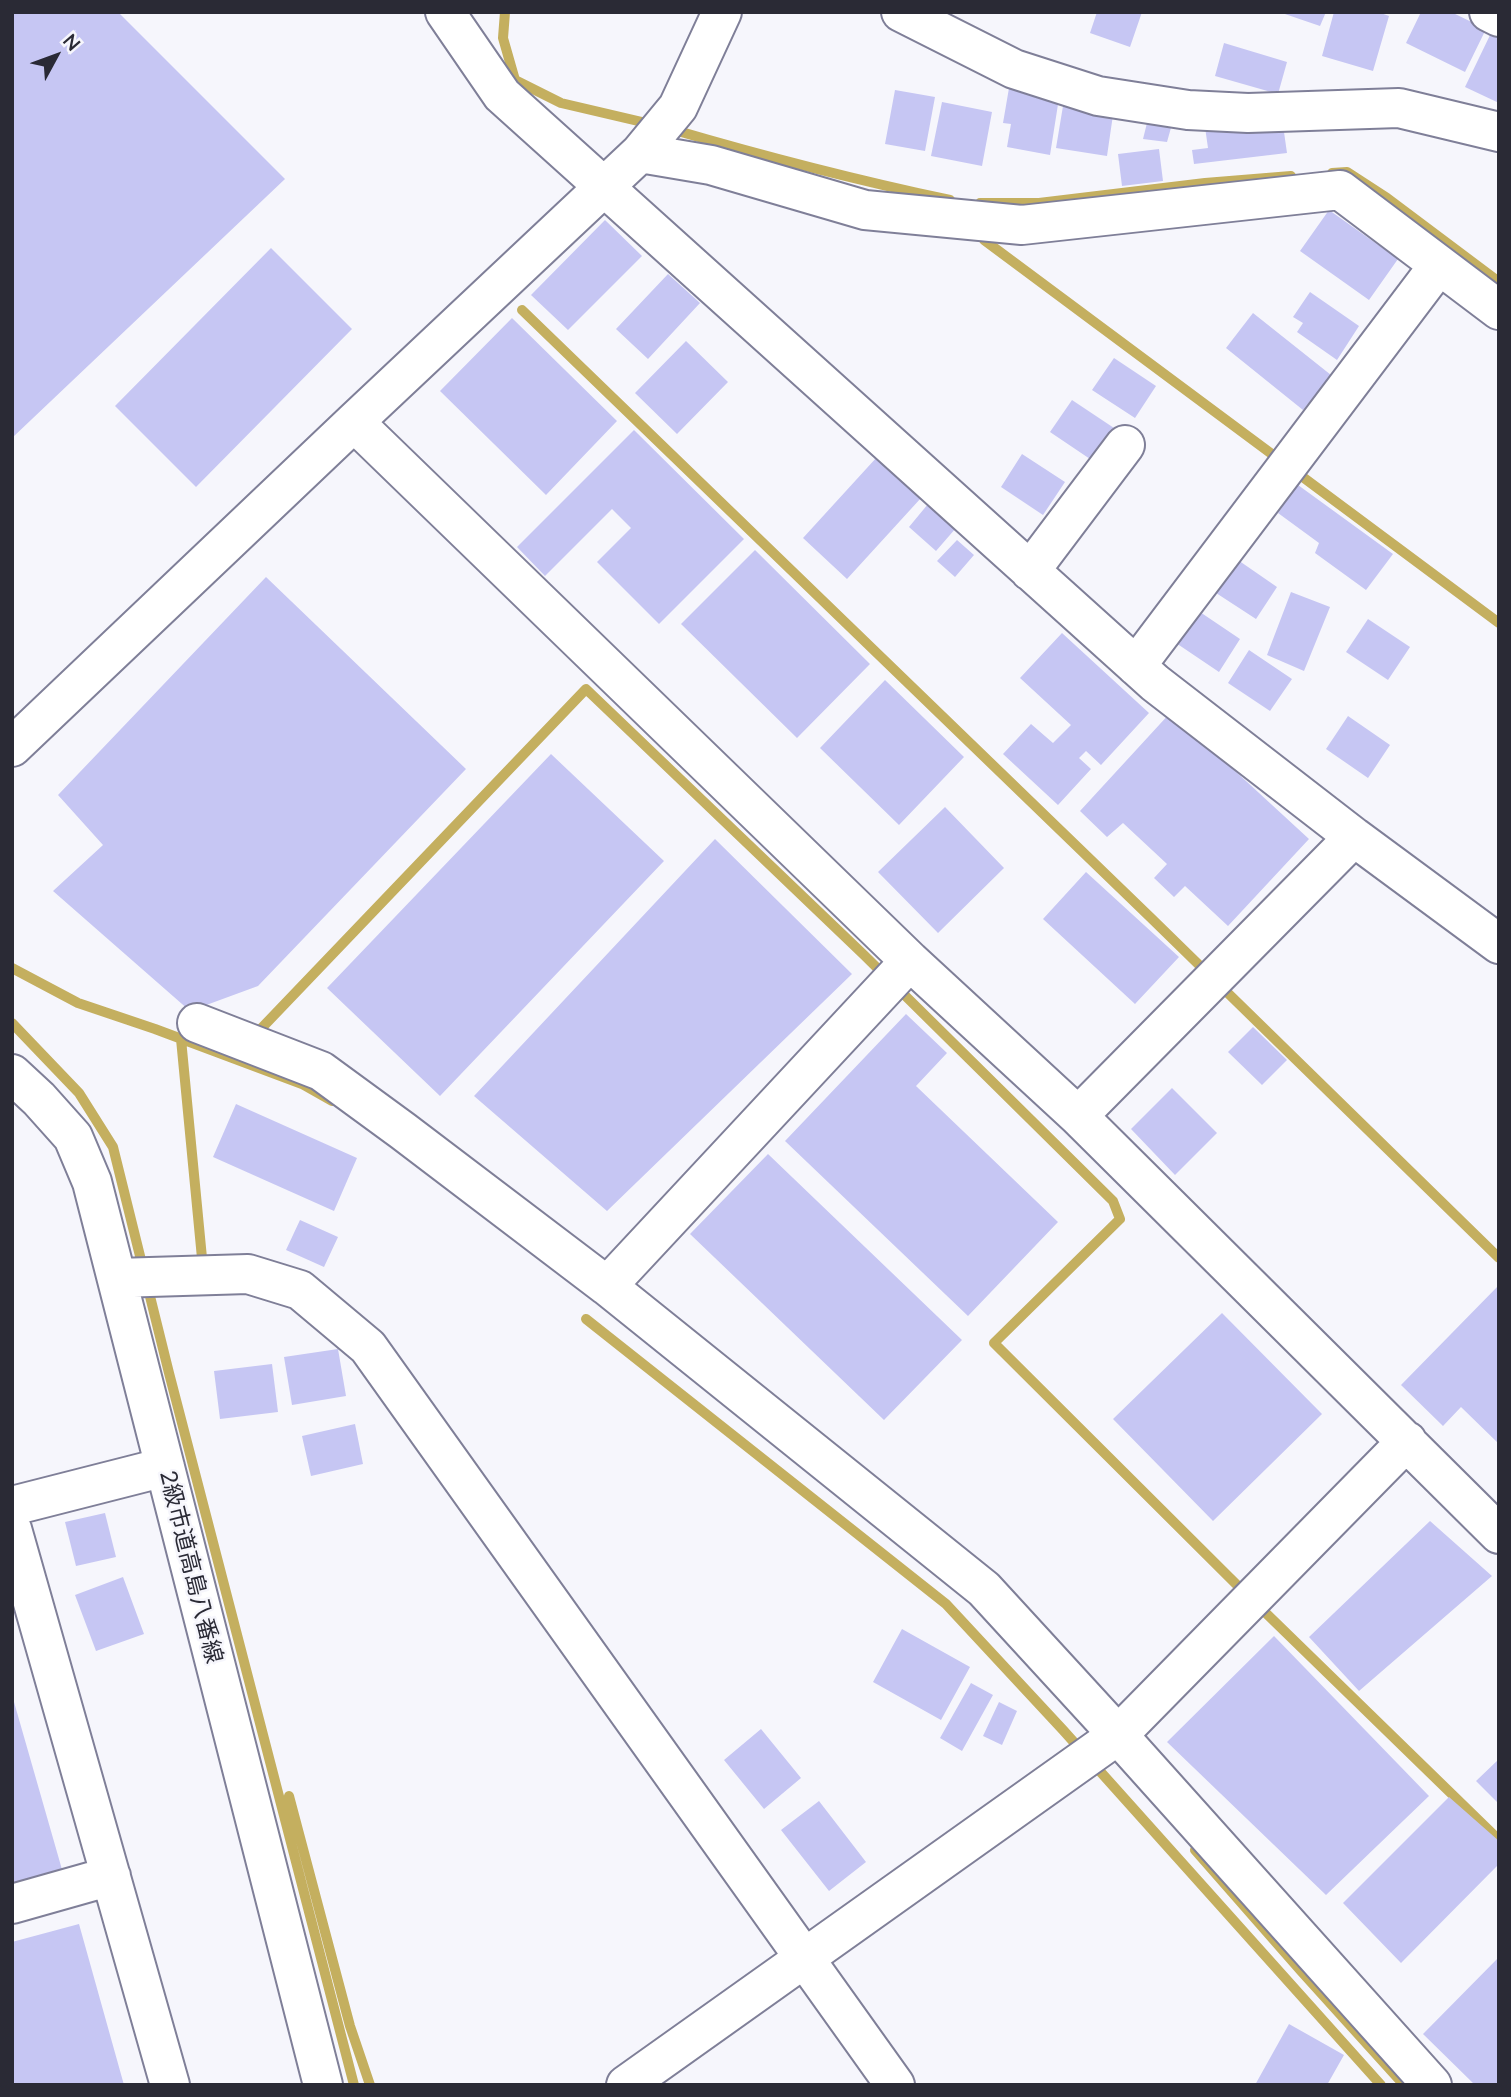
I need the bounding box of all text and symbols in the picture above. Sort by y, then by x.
north arrow [21,21,91,91]
text: N [59,29,86,55]
street label: 2級市道高島八番線 [154,1468,228,1666]

